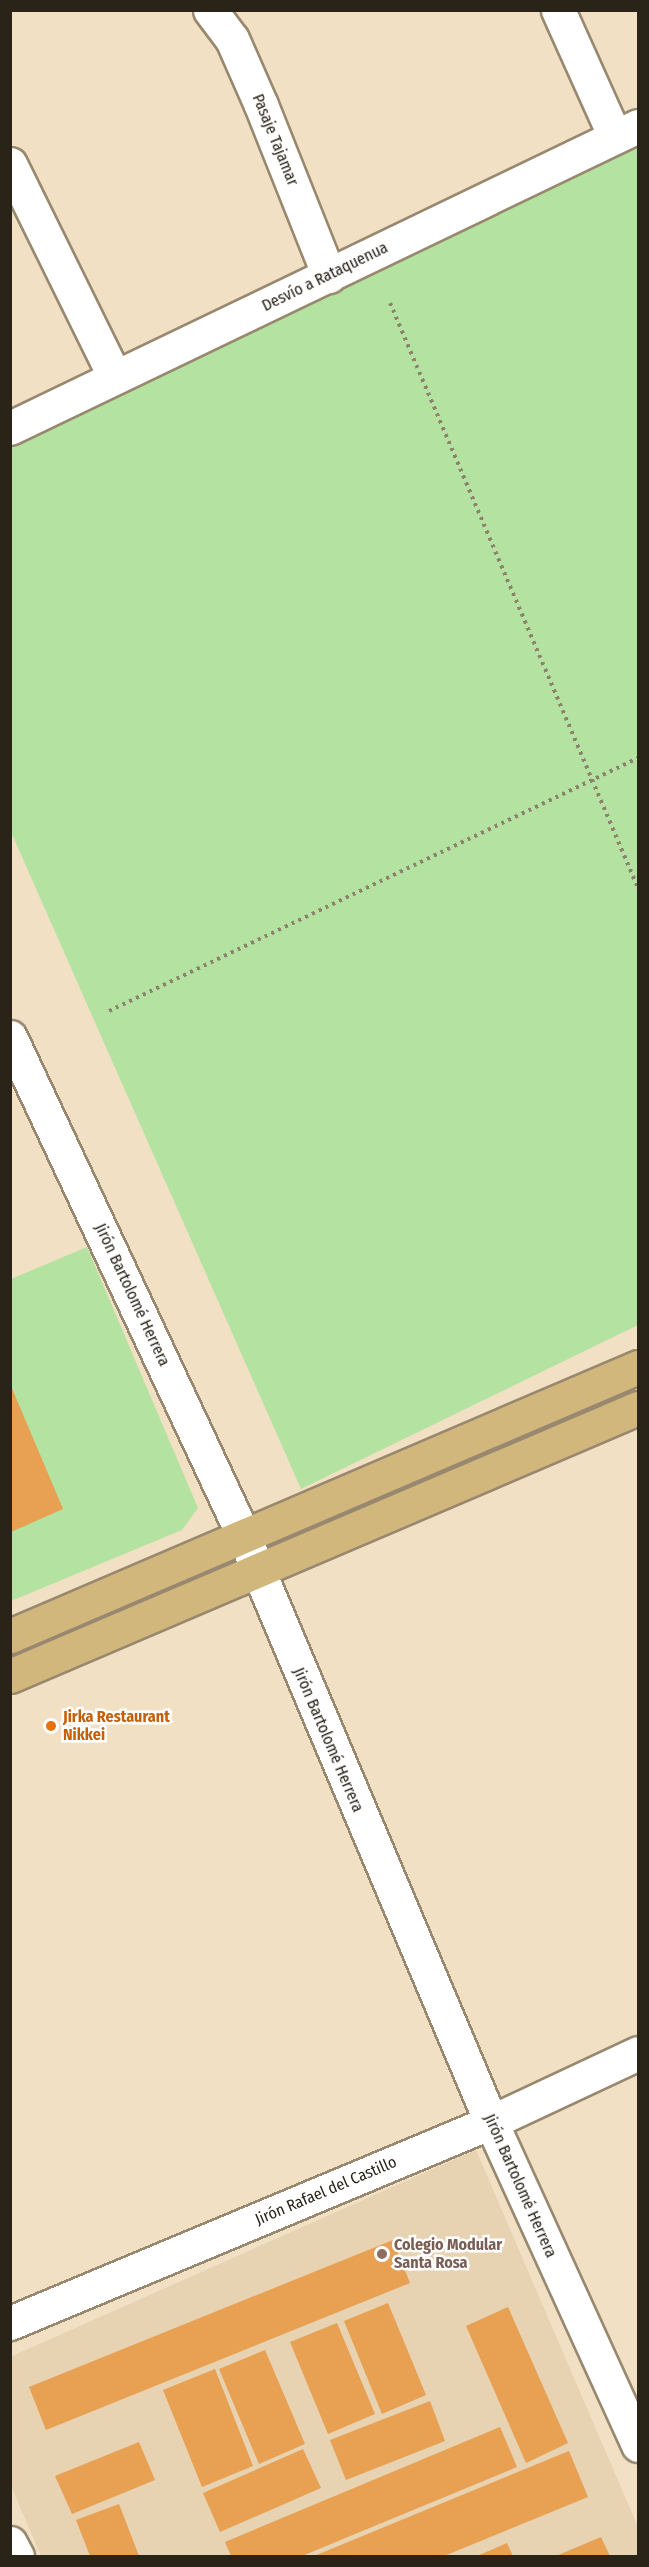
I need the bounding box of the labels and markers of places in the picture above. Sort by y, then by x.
place label: Jirka Restaurant Nikkei [63,1707,170,1745]
marker: Jirka Restaurant Nikkei [44,1719,58,1733]
place label: Colegio Modular Santa Rosa [394,2235,502,2273]
marker: Colegio Modular Santa Rosa [375,2247,389,2261]

